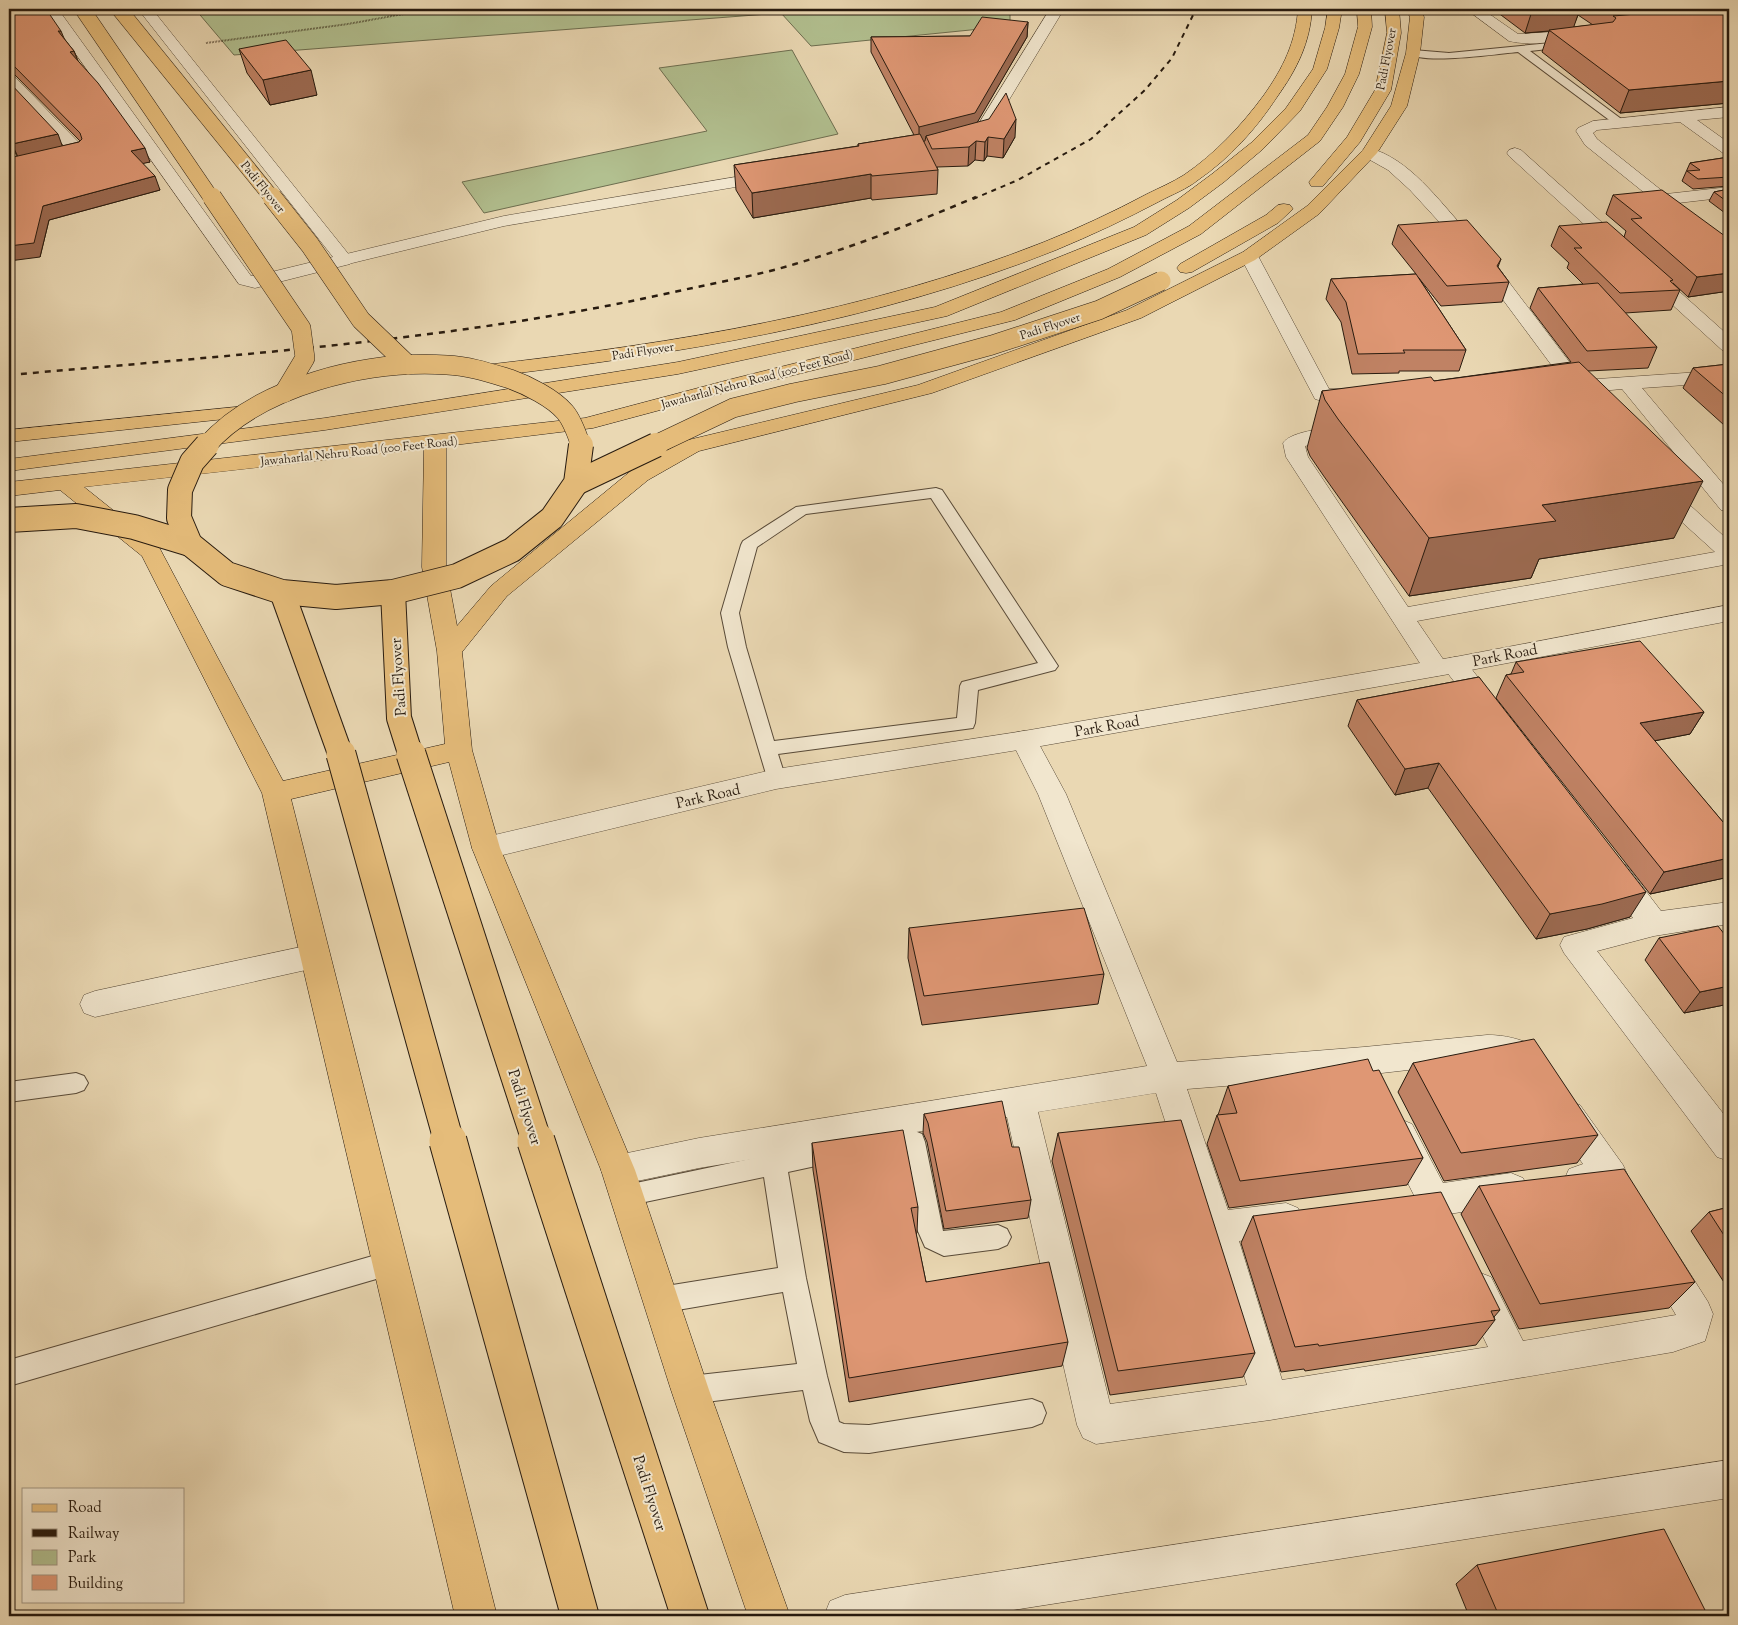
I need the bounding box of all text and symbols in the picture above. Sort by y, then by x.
street label: Padi Flyover [1372,26,1402,92]
street label: Padi Flyover [236,158,289,218]
street label: Padi Flyover [1018,309,1083,345]
street label: Padi Flyover [611,338,676,366]
street label: Jawaharlal Nehru Road (100 Feet Road) [658,346,855,415]
street label: Jawaharlal Nehru Road (100 Feet Road) [259,433,459,471]
street label: Padi Flyover [386,637,413,717]
street label: Park Road [1471,640,1540,673]
street label: Park Road [1073,711,1142,744]
street label: Park Road [674,780,743,815]
street label: Padi Flyover [502,1067,546,1148]
street label: Padi Flyover [627,1453,671,1534]
legend [22,1488,185,1602]
text: Road [68,1498,102,1519]
text: Railway [68,1524,120,1545]
text: Park [68,1548,97,1569]
text: Building [68,1574,123,1595]

